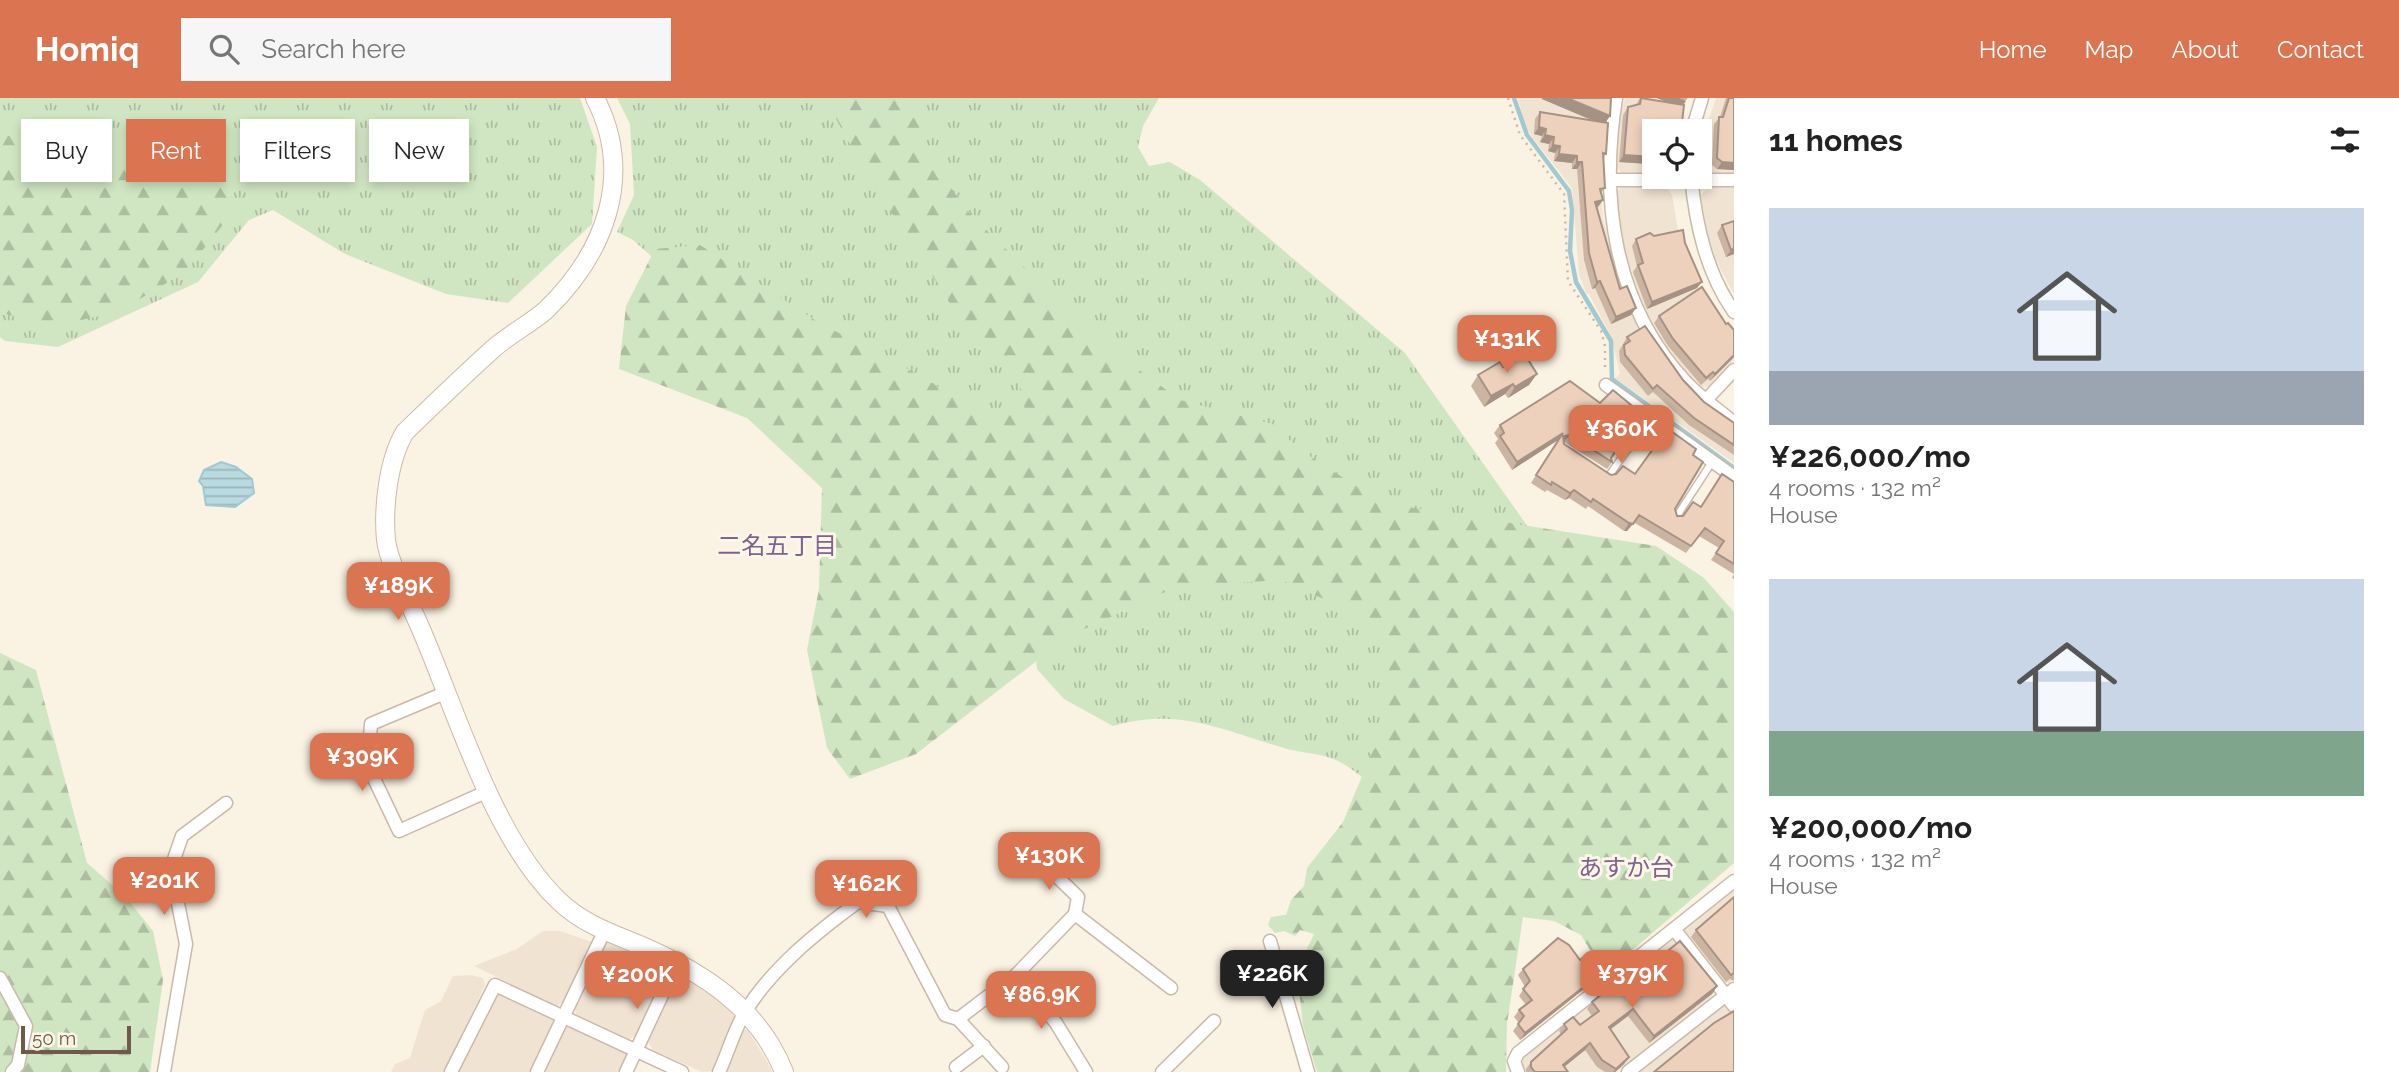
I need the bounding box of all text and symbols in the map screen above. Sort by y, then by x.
search box [181,18,671,81]
text: Homiq [35,30,139,69]
icon: search [205,30,243,68]
text: Search here [261,34,406,64]
text: Home [1979,35,2047,64]
text: Map [2085,35,2133,64]
text: About [2171,35,2239,64]
text: Contact [2277,35,2364,64]
chip: Buy [21,119,112,182]
chip: Rent [126,119,226,182]
chip: Filters [240,119,355,182]
chip: New [369,119,469,182]
map controls [1642,119,1712,189]
button: locate [1642,119,1712,189]
icon: filters [2326,121,2364,159]
text: 11 homes [1769,123,1903,158]
icon: home [2004,253,2130,379]
pin: ¥131K [1458,316,1556,375]
text: ¥131K [1473,324,1541,351]
pin: ¥360K [1572,406,1670,465]
text: ¥360K [1585,414,1657,441]
text: ¥226,000/mo [1769,439,1970,474]
text: 4 rooms · 132 m² [1769,474,1941,501]
text: House [1769,501,1838,528]
district label: 二名五丁目 [717,531,837,560]
pin: ¥189K [349,562,447,622]
text: ¥189K [363,571,433,598]
icon: home [2004,624,2130,750]
pin: ¥309K [313,734,411,793]
text: ¥309K [326,742,398,769]
text: ¥200,000/mo [1769,810,1972,845]
pin: ¥130K [1000,832,1098,892]
text: ¥130K [1014,841,1084,868]
text: 4 rooms · 132 m² [1769,845,1941,872]
district label: あすか台 [1578,853,1674,882]
pin: ¥201K [115,858,213,917]
pin: ¥162K [817,860,915,920]
text: ¥201K [129,866,199,893]
text: ¥162K [831,869,901,896]
text: House [1769,872,1838,899]
pin: ¥226K [1223,950,1321,1010]
pin: ¥379K [1583,950,1681,1010]
pin: ¥200K [588,951,686,1011]
text: ¥226K [1236,959,1308,986]
text: ¥379K [1596,959,1668,986]
text: ¥200K [601,960,673,987]
pin: ¥86.9K [984,972,1098,1031]
text: ¥86.9K [1002,980,1080,1007]
scale bar [21,1023,131,1055]
text: 50 m [32,1027,76,1049]

